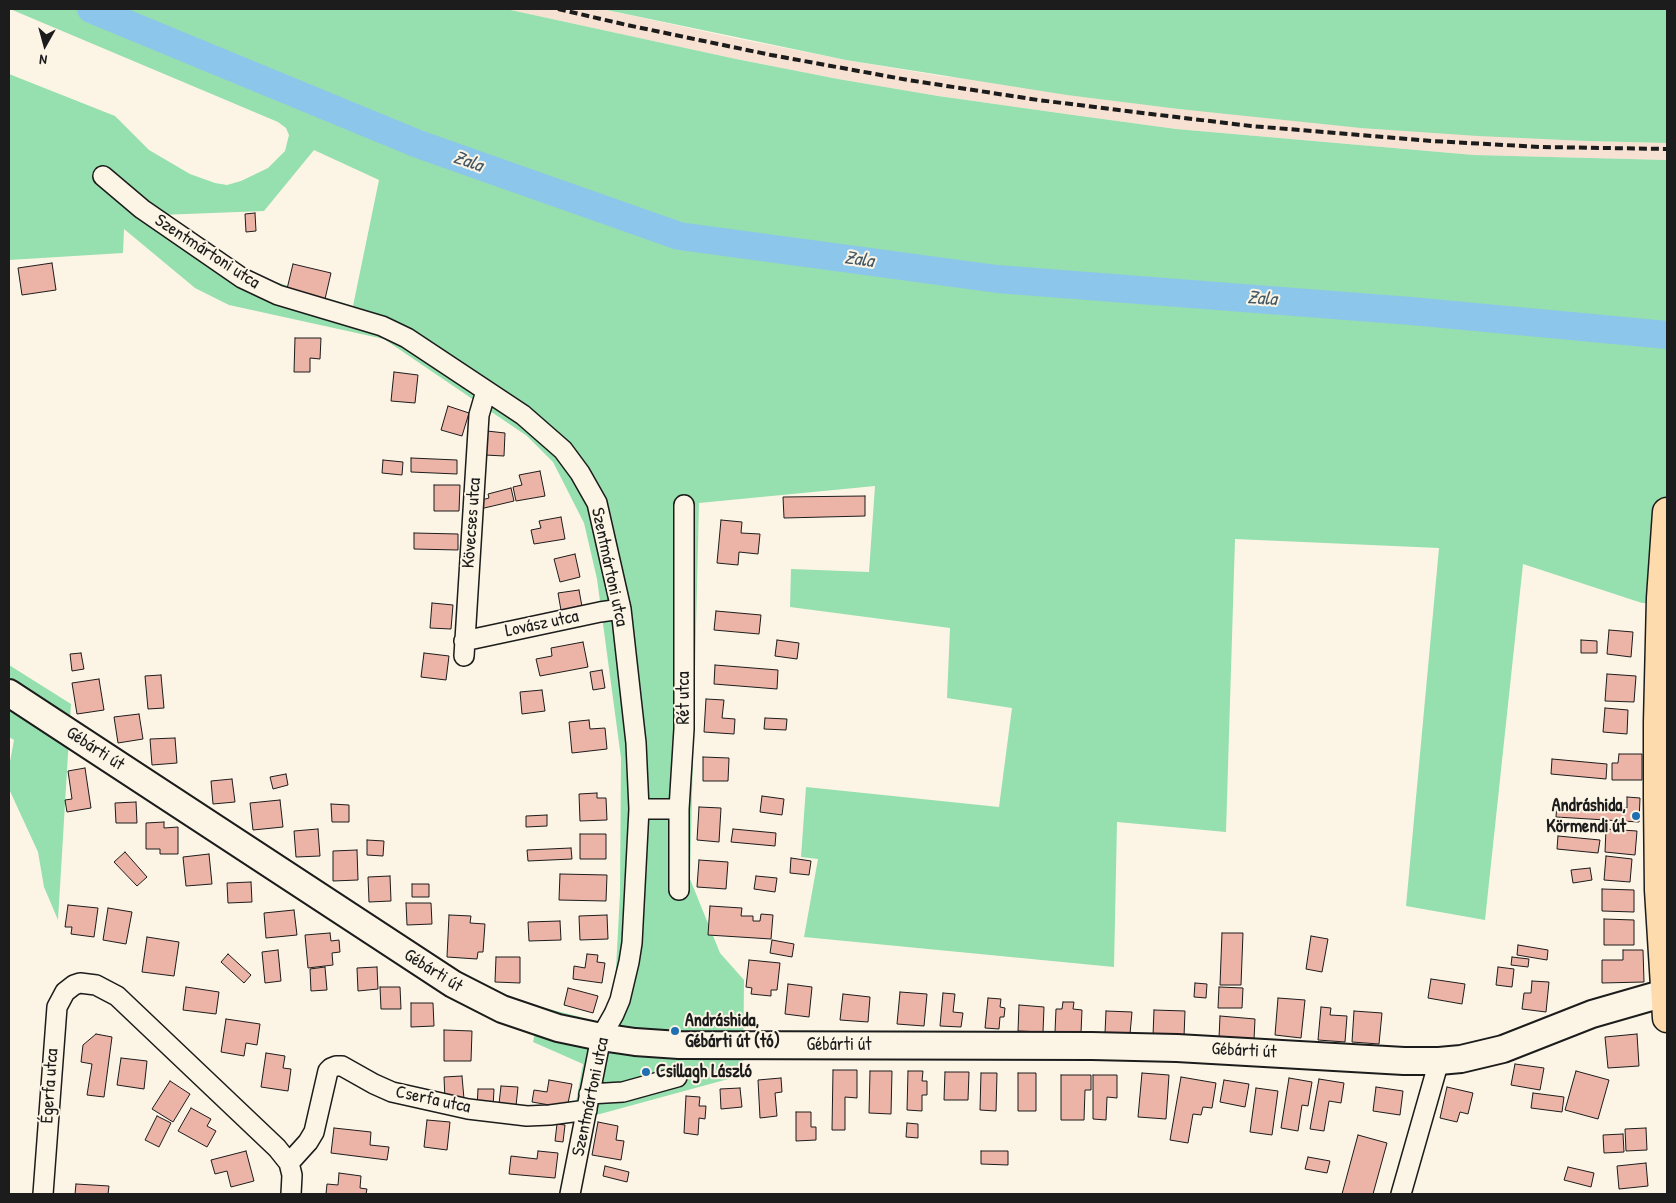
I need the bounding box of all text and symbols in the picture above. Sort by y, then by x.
north arrow [20,20,70,70]
text: N [38,51,48,70]
water label: Zala [450,146,486,178]
street label: Szentmártoni utca [150,210,264,294]
water label: Zala [843,247,875,273]
water label: Zala [1246,287,1278,311]
street label: Kövecses utca [458,477,486,569]
street label: Szentmártoni utca [586,506,632,628]
street label: Lovász utca [503,606,581,642]
street label: Rét utca [673,671,695,725]
street label: Gébárti út [62,722,128,776]
place label: Andráshida, Körmendi út [1546,795,1626,838]
marker: Andráshida, Körmendi út [1630,810,1642,822]
street label: Gébárti út [400,945,466,997]
place label: Andráshida, Gébárti út (tó) [685,1010,780,1052]
marker: Andráshida, Gébárti út (tó) [669,1025,681,1037]
street label: Gébárti út [807,1034,871,1056]
street label: Szentmártoni utca [568,1036,614,1158]
street label: Gébárti út [1211,1039,1277,1063]
street label: Égerfa utca [37,1048,63,1124]
place label: Csillagh László [656,1061,752,1083]
marker: Csillagh László [640,1066,652,1078]
street label: Cserfa utca [394,1082,472,1118]

